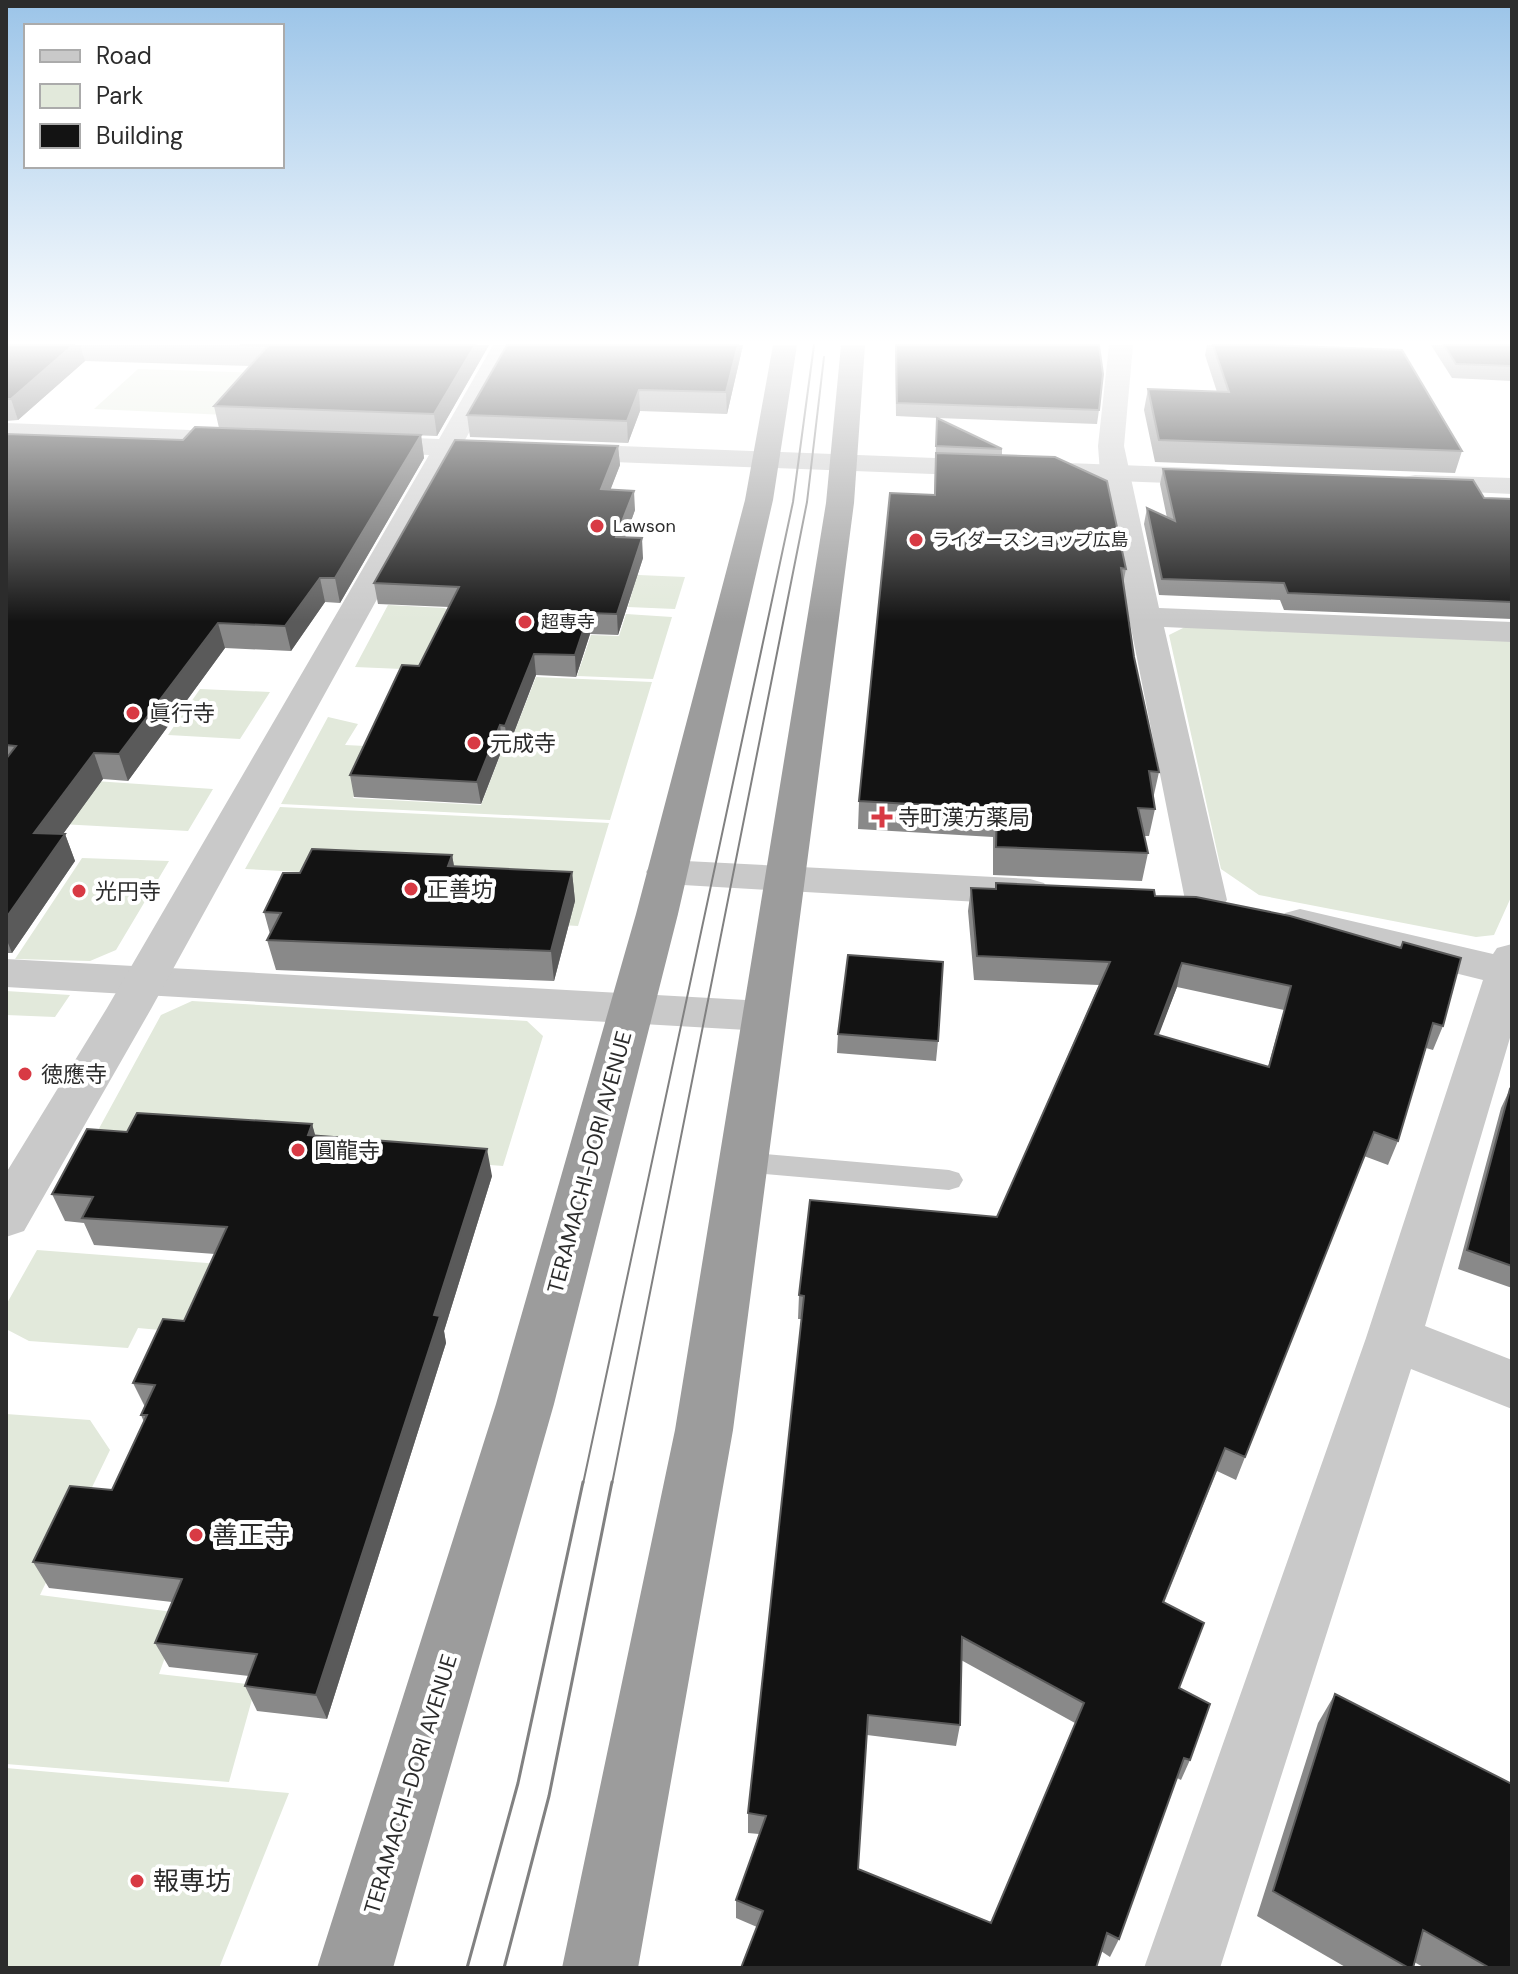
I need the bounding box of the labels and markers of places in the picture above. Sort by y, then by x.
place label: Lawson [613,514,676,538]
marker: Lawson [588,517,606,535]
place label: ライダースショップ広島 [932,528,1128,552]
marker: ライダースショップ広島 [907,531,925,549]
place label: 超専寺 [541,610,595,634]
marker: 超専寺 [516,613,534,631]
place label: 眞行寺 [149,699,215,728]
marker: 眞行寺 [124,704,142,722]
place label: 元成寺 [490,729,556,758]
marker: 元成寺 [465,734,483,752]
place label: 寺町漢方薬局 [898,803,1030,832]
marker: 寺町漢方薬局 [873,808,891,826]
place label: 正善坊 [427,875,493,904]
place label: 光円寺 [95,877,161,906]
marker: 正善坊 [402,880,420,898]
marker: 光円寺 [70,882,88,900]
place label: 徳應寺 [41,1060,107,1089]
marker: 徳應寺 [16,1065,34,1083]
place label: 圓龍寺 [314,1136,380,1165]
marker: 圓龍寺 [289,1141,307,1159]
place label: 善正寺 [212,1518,290,1552]
marker: 善正寺 [187,1526,205,1544]
place label: 報専坊 [153,1864,231,1898]
marker: 報専坊 [128,1872,146,1890]

